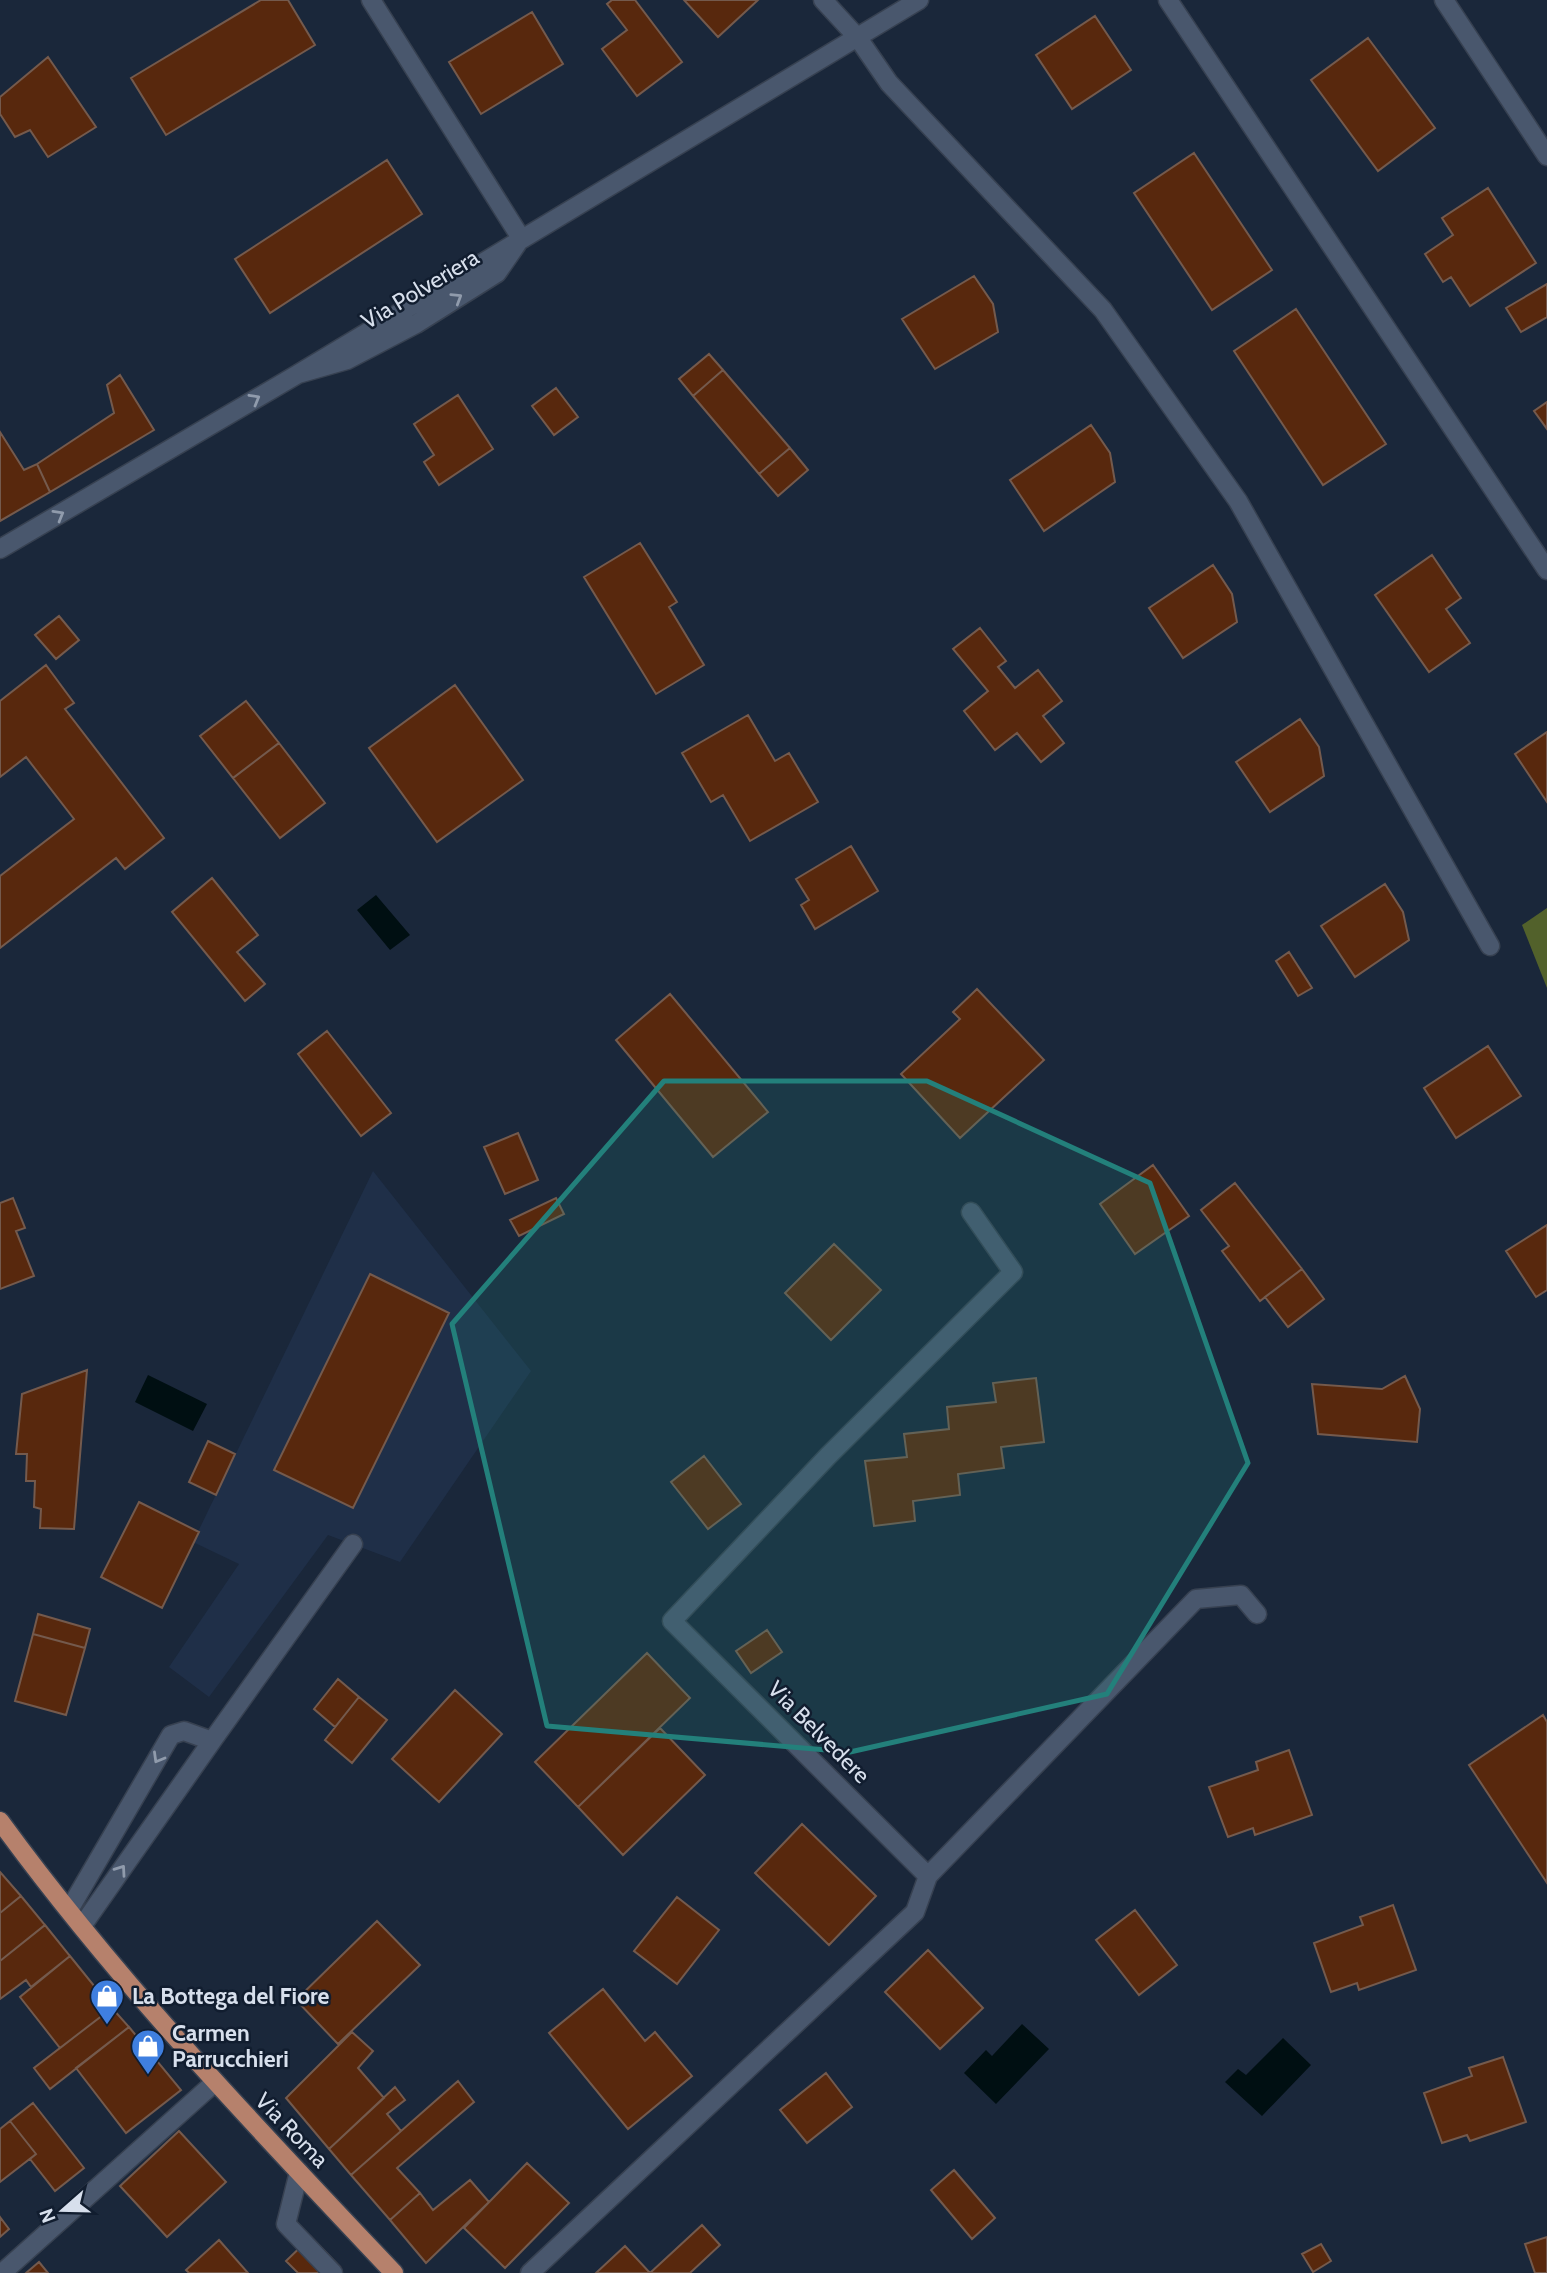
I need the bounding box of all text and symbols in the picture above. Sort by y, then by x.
street label: Via Polveriera [356,243,484,335]
one-way arrow [450,294,463,307]
one-way arrow [247,395,260,408]
one-way arrow [51,510,64,523]
street label: Via Belvedere [762,1675,876,1789]
one-way arrow [153,1750,166,1763]
one-way arrow [113,1865,125,1878]
shop icon: La Bottega del Fiore [88,1977,126,2026]
place label: La Bottega del Fiore [132,1982,329,2010]
place label: Carmen Parrucchieri [172,2019,289,2073]
shop icon: Carmen Parrucchieri [129,2027,167,2076]
street label: Via Roma [249,2087,335,2173]
north arrow [28,2175,98,2245]
text: N [34,2205,61,2226]

